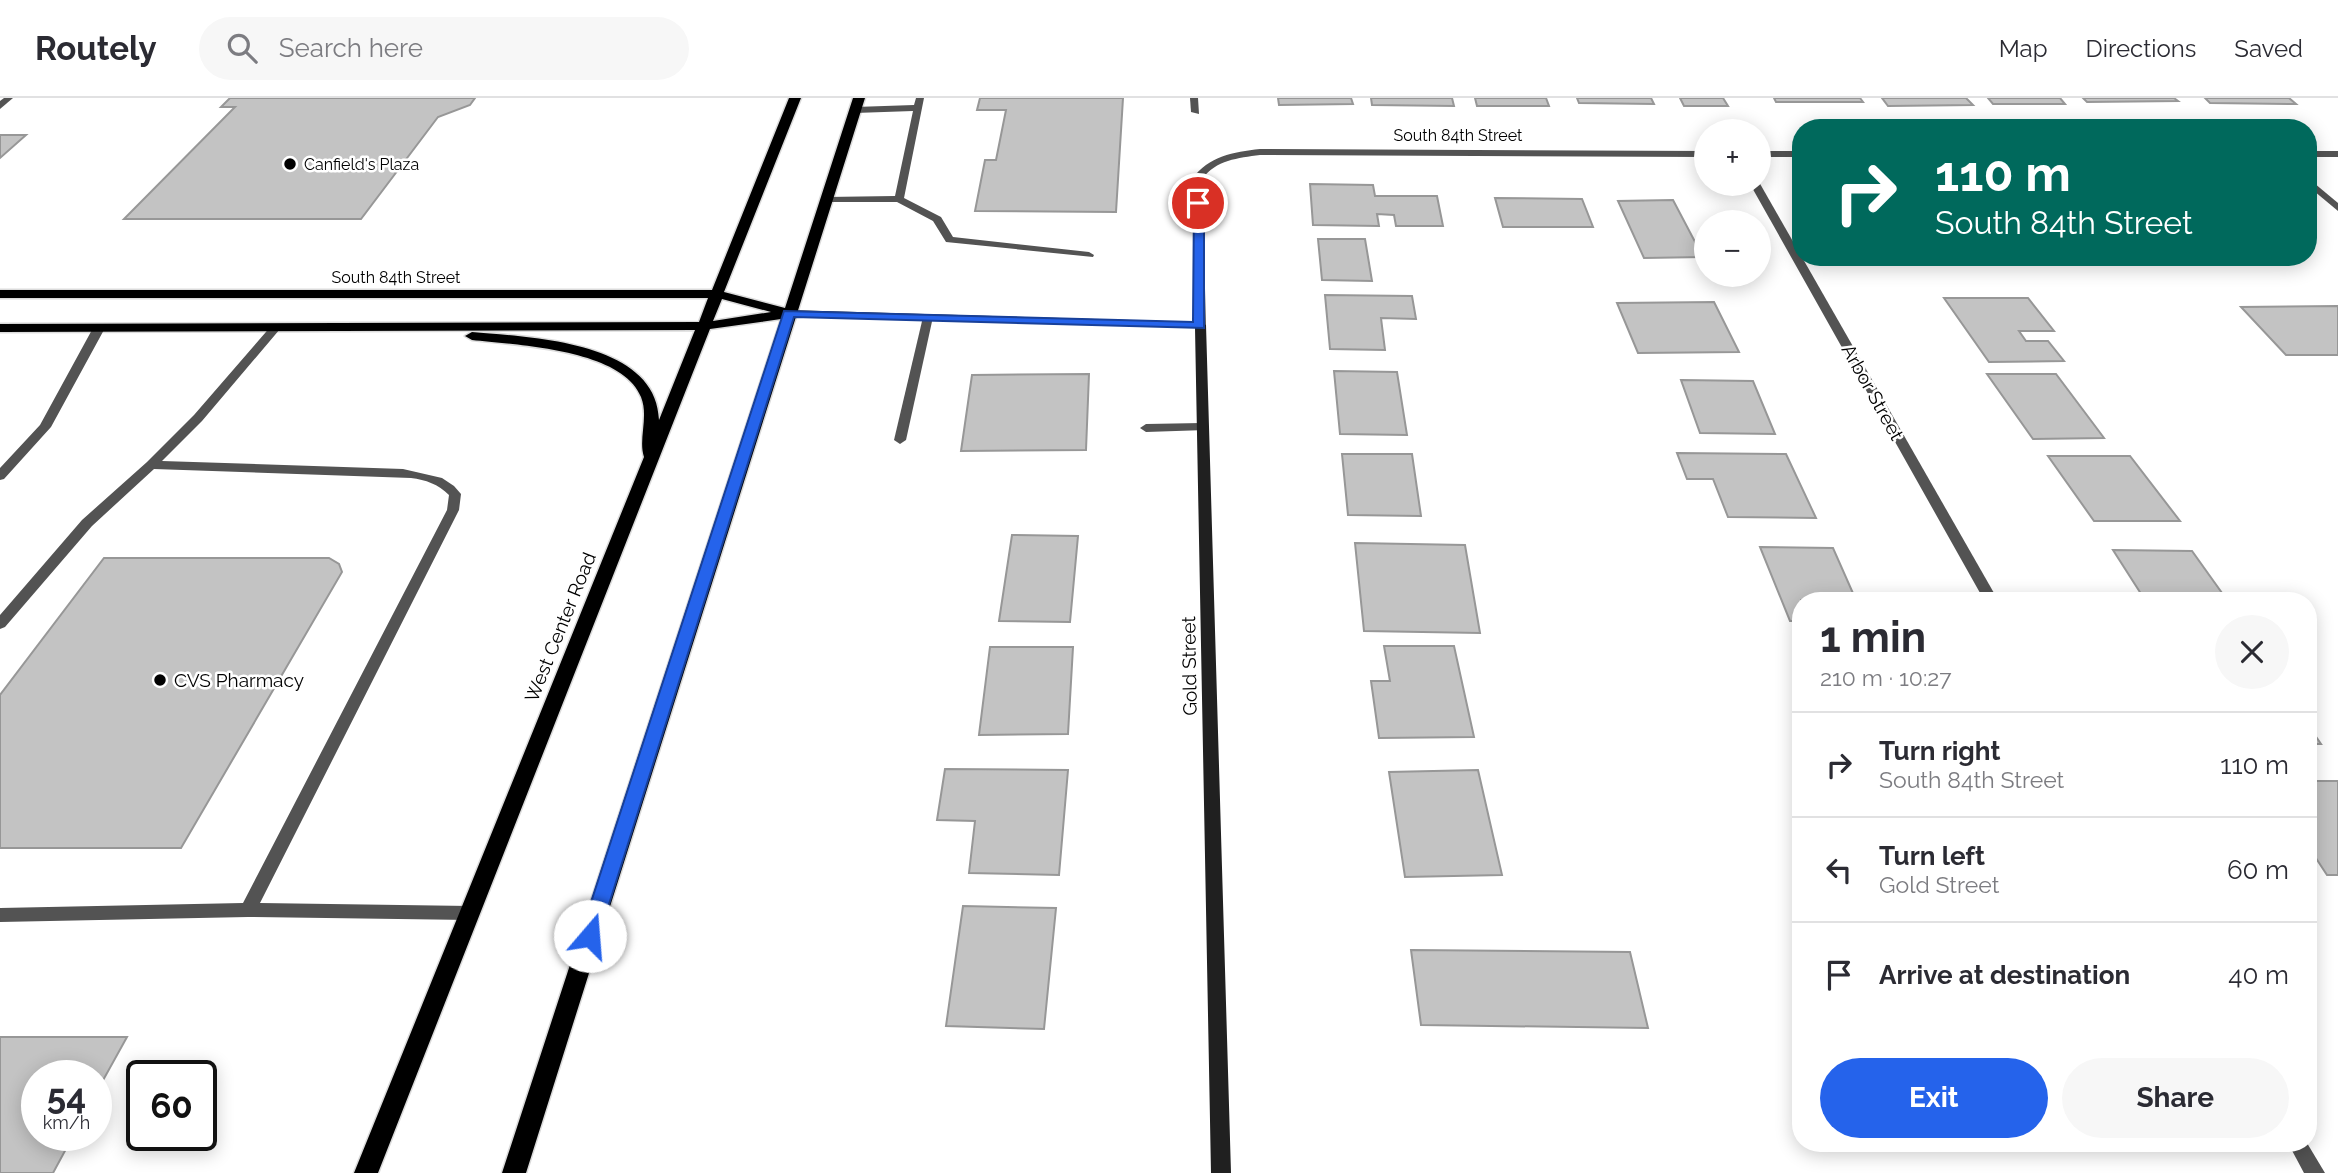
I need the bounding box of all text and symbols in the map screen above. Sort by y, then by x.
search box [199,17,689,80]
text: Routely [35,29,157,68]
icon: search [223,29,261,67]
text: Search here [279,33,423,63]
text: Map [1999,34,2048,63]
text: Directions [2086,34,2196,63]
text: Saved [2234,34,2303,63]
map controls [1694,119,1771,287]
button: + [1694,119,1771,196]
street label: South 84th Street [1394,126,1523,145]
text: 110 m [1935,145,2071,202]
icon: right [1820,147,1911,238]
place label: Canfield's Plaza [304,155,419,174]
marker: Canfield's Plaza [282,156,298,172]
pin [1168,173,1228,233]
icon: arrive [1179,184,1217,222]
text: South 84th Street [1935,204,2193,241]
button: − [1694,210,1771,287]
street label: South 84th Street [332,268,461,287]
street label: Arbor Street [1838,340,1909,444]
street label: West Center Road [520,549,600,705]
text: 1 min [1820,613,1926,662]
street label: Gold Street [1177,615,1201,716]
button: close [2215,615,2289,689]
text: 210 m · 10:27 [1820,664,1952,691]
place label: CVS Pharmacy [174,669,304,691]
marker: CVS Pharmacy [152,672,168,688]
text: Turn right [1879,736,2000,766]
icon: right [1820,746,1858,784]
text: 110 m [2220,750,2289,780]
text: South 84th Street [1879,766,2064,793]
text: Turn left [1879,841,1985,871]
icon: left [1820,851,1858,889]
text: 60 m [2227,855,2289,885]
text: Gold Street [1879,871,1999,898]
position arrow [553,899,627,973]
icon: arrive [1820,956,1858,994]
text: Arrive at destination [1879,960,2130,990]
text: 40 m [2228,960,2289,990]
button: Exit [1820,1058,2048,1138]
button: Share [2062,1058,2289,1138]
speed limit sign: 60 [126,1060,217,1151]
text: 54 [47,1076,86,1117]
text: km/h [43,1112,90,1133]

